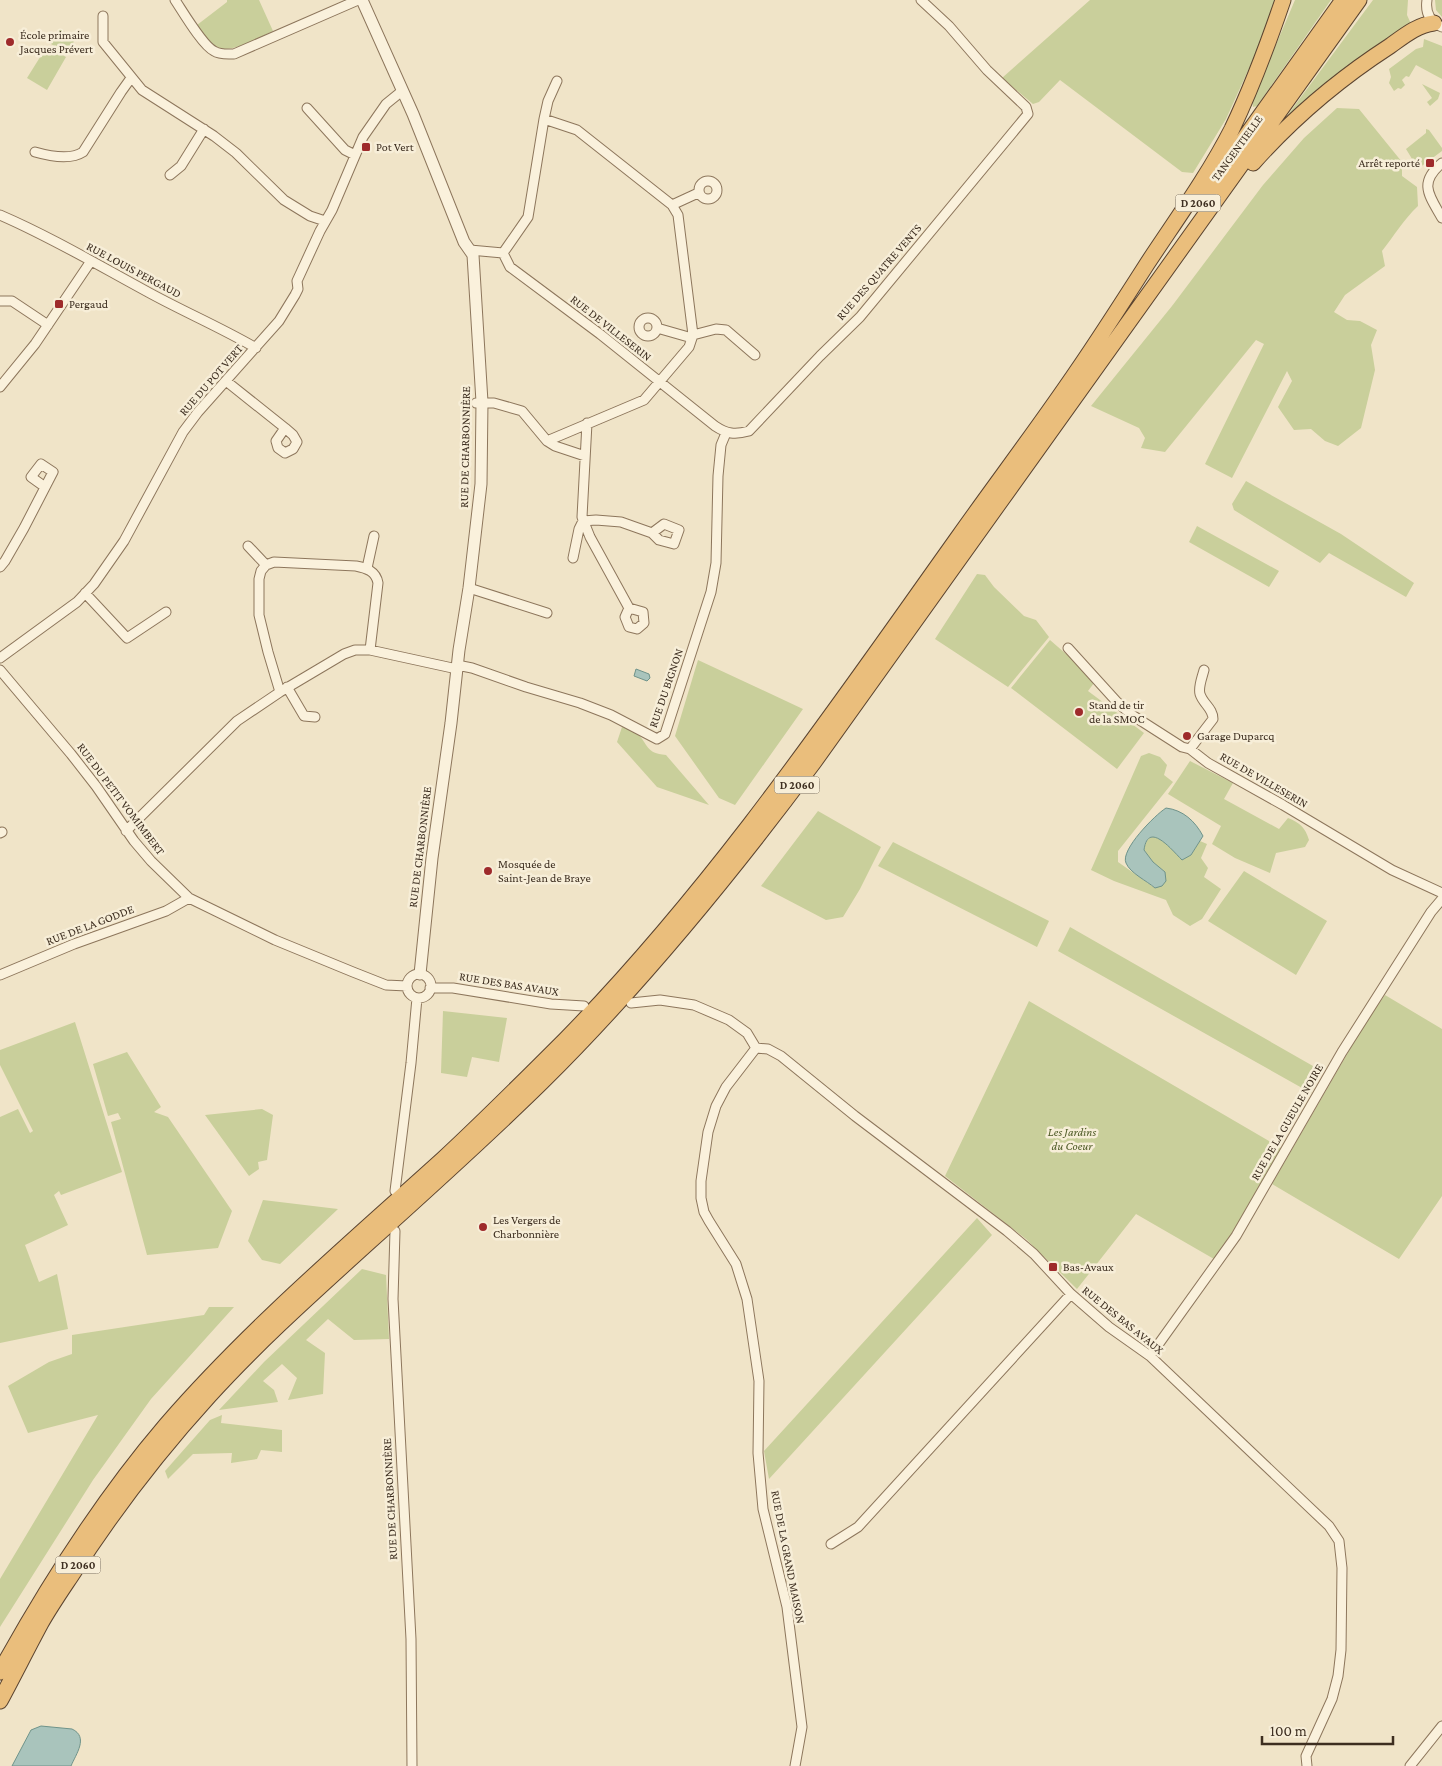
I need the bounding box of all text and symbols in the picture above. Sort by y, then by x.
place label: École primaire Jacques Prévert [19,28,94,56]
marker: École primaire Jacques Prévert [4,36,16,48]
street label: TANGENTIELLE [1208,112,1266,184]
place label: Pot Vert [376,140,415,154]
marker: Pot Vert [360,141,372,153]
place label: Arrêt reporté [1358,156,1420,170]
marker: Arrêt reporté [1424,157,1436,169]
road number: D 2060 [1176,194,1220,212]
street label: RUE DES QUATRE VENTS [833,221,925,323]
street label: RUE LOUIS PERGAUD [84,239,184,301]
street label: RUE DE VILLESERIN [568,292,654,364]
place label: Pergaud [69,297,109,311]
marker: Pergaud [53,298,65,310]
street label: RUE DU POT VERT [176,341,246,419]
street label: RUE DE CHARBONNIÈRE [457,385,473,508]
street label: RUE DU BIGNON [646,647,686,729]
place label: Stand de tir de la SMOC [1089,698,1145,726]
marker: Stand de tir de la SMOC [1073,706,1085,718]
place label: Garage Duparcq [1197,729,1275,743]
marker: Garage Duparcq [1181,730,1193,742]
street label: RUE DU PETIT VOMIMBERT [74,740,168,858]
street label: RUE DE VILLESERIN [1218,749,1310,811]
road number: D 2060 [774,776,820,794]
street label: RUE DE CHARBONNIÈRE [406,785,434,908]
place label: Mosquée de Saint-Jean de Braye [498,857,591,885]
marker: Mosquée de Saint-Jean de Braye [482,865,494,877]
street label: RUE DE LA GODDE [44,902,136,948]
street label: RUE DES BAS AVAUX [458,969,560,999]
street label: RUE DE LA GUEULE NOIRE [1248,1061,1326,1183]
park label: Les Jardins du Coeur [1048,1125,1096,1153]
place label: Les Vergers de Charbonnière [493,1213,561,1241]
marker: Les Vergers de Charbonnière [477,1221,489,1233]
place label: Bas-Avaux [1063,1260,1114,1274]
marker: Bas-Avaux [1047,1261,1059,1273]
street label: RUE DES BAS AVAUX [1079,1283,1167,1357]
street label: RUE DE CHARBONNIÈRE [380,1437,400,1560]
street label: RUE DE LA GRAND MAISON [768,1489,808,1625]
road number: D 2060 [56,1556,100,1574]
scale bar [1262,1714,1393,1746]
text: 100 m [1270,1723,1307,1739]

